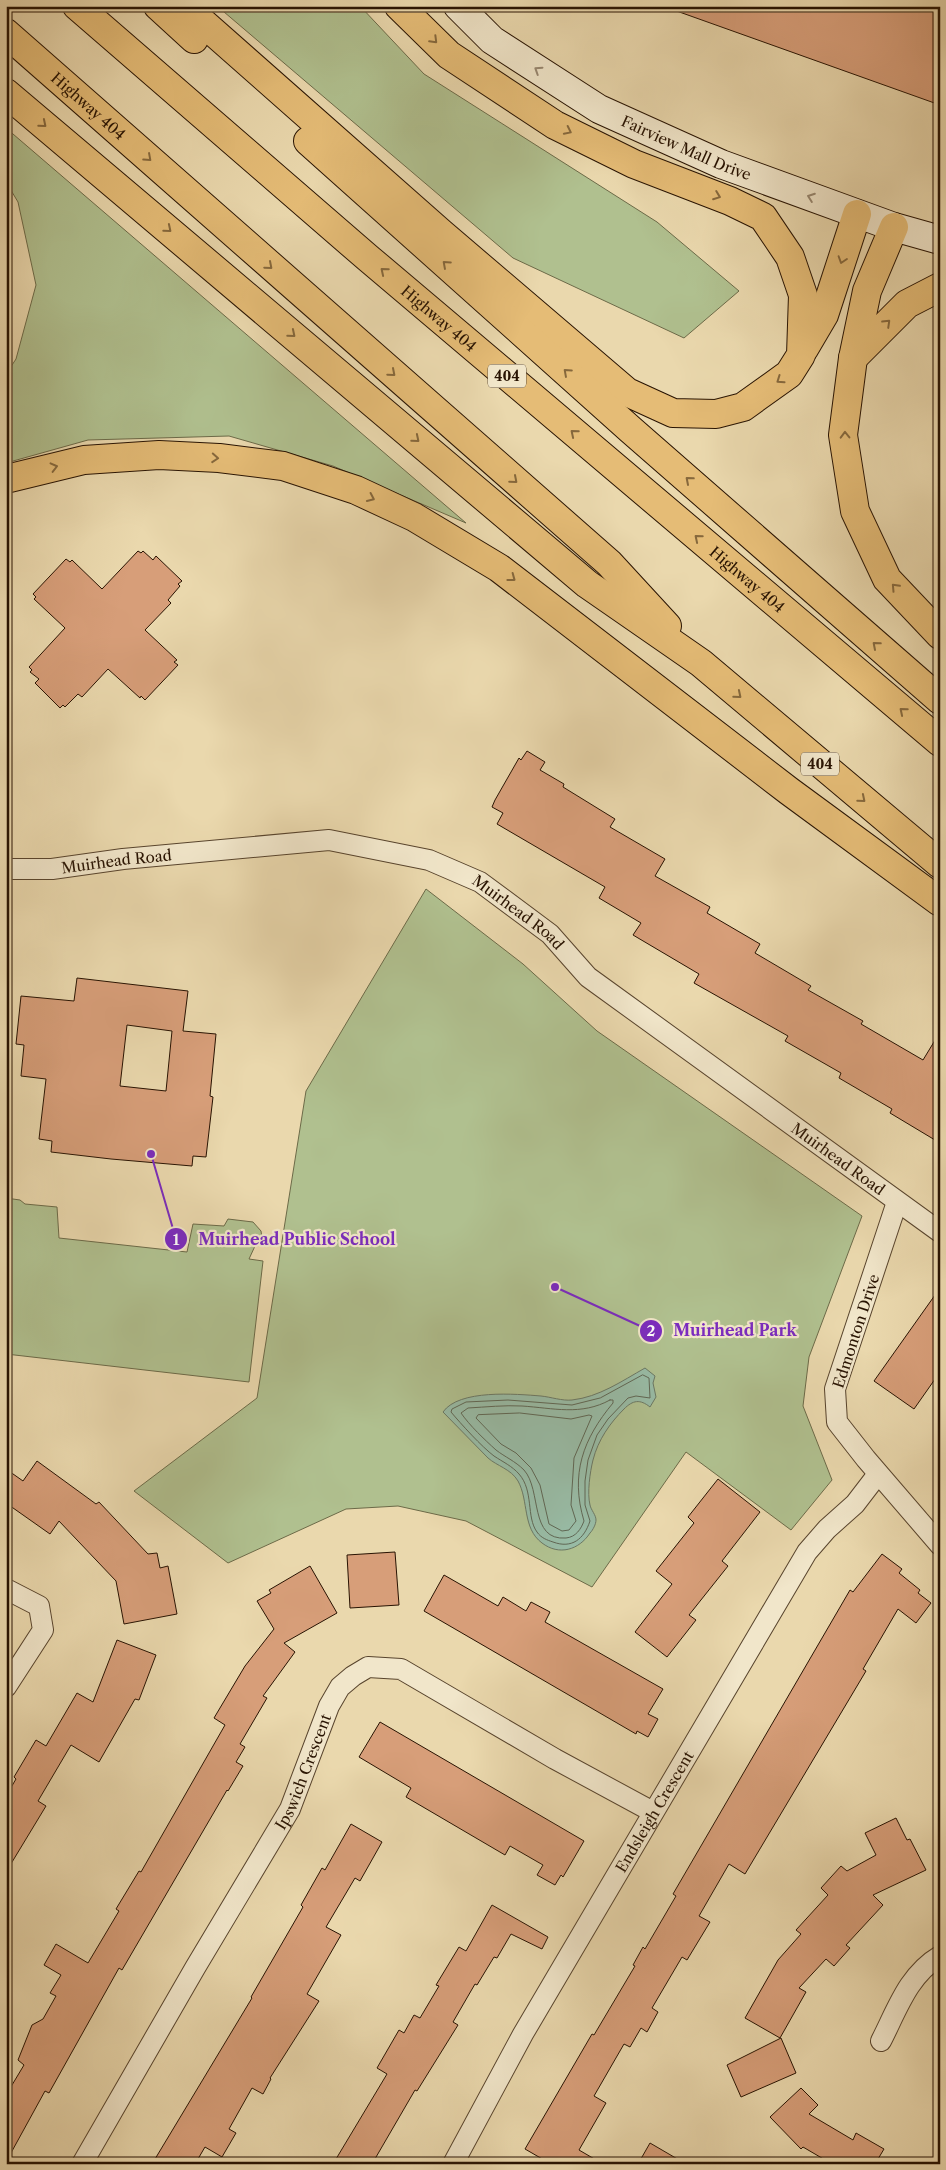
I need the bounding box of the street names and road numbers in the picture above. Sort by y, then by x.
street label: Highway 404 [48,68,130,143]
street label: Fairview Mall Drive [619,111,754,184]
street label: Highway 404 [398,281,481,355]
road number: 404 [488,364,526,388]
street label: Highway 404 [706,542,789,616]
road number: 404 [801,752,839,776]
street label: Muirhead Road [60,845,172,877]
street label: Muirhead Road [469,870,569,953]
street label: Muirhead Road [788,1118,889,1199]
street label: Edmonton Drive [829,1272,883,1390]
street label: Ipswich Crescent [271,1710,335,1833]
street label: Endsleigh Crescent [611,1747,698,1876]

